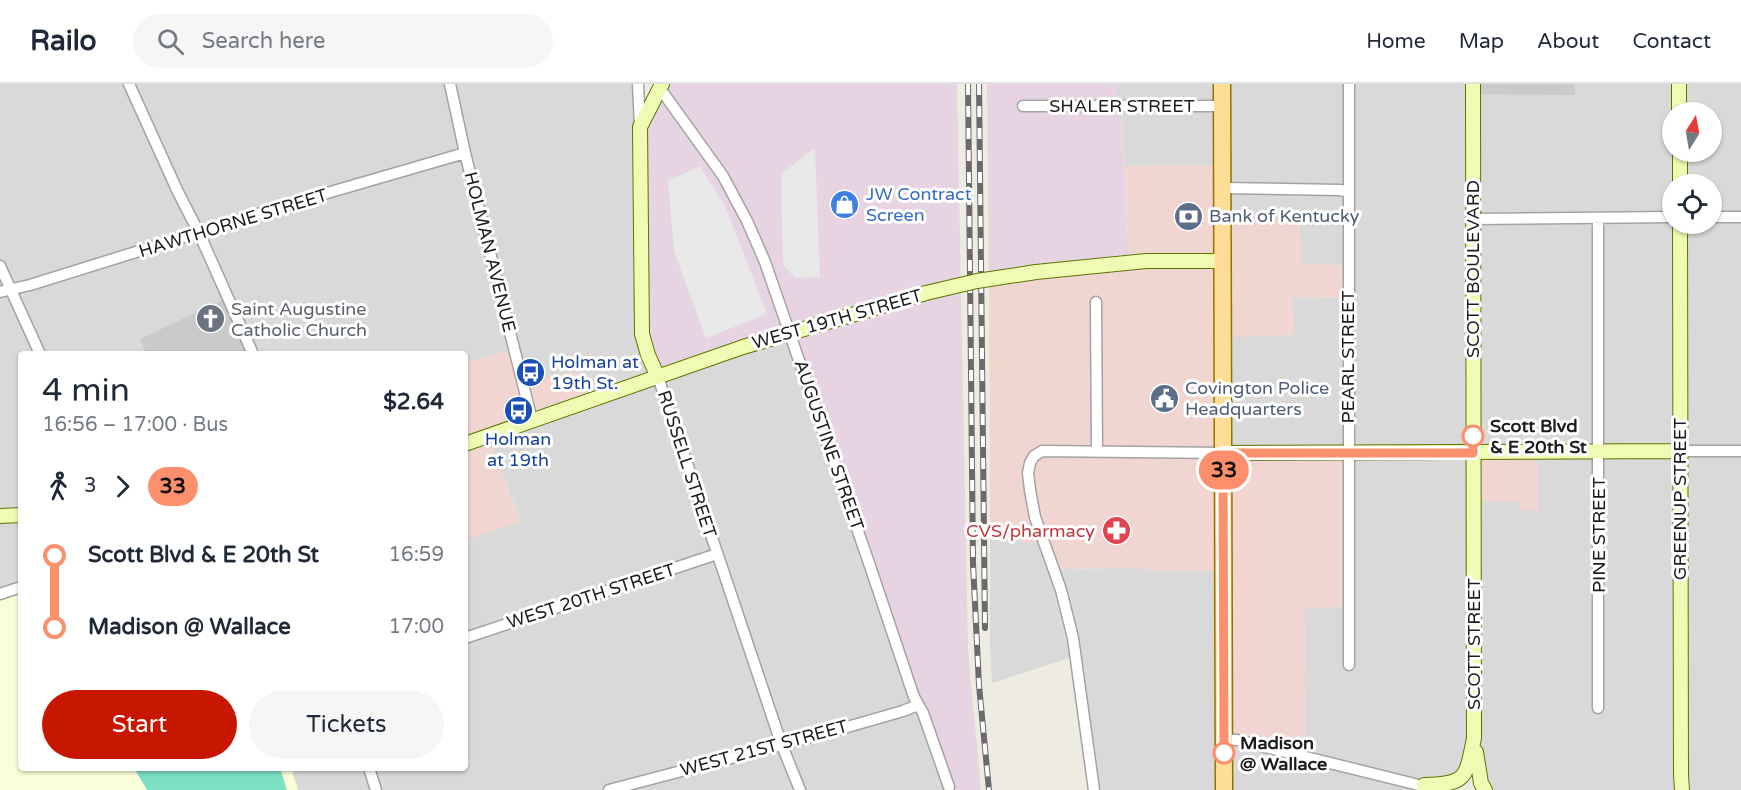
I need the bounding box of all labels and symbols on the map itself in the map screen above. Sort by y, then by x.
street label: SHALER STREET [1049,95,1195,117]
north arrow [1662,102,1722,162]
street label: HOLMAN AVENUE [459,169,521,335]
street label: SCOTT BOULEVARD [1462,180,1484,358]
place label: JW Contract Screen [866,183,972,226]
street label: HAWTHORNE STREET [136,184,330,262]
shop icon: JW Contract Screen [829,188,861,220]
bank icon: Bank of Kentucky [1172,200,1204,232]
place label: Bank of Kentucky [1209,205,1360,227]
street label: WEST 19TH STREET [750,284,925,354]
street label: PEARL STREET [1337,290,1359,424]
place label: Saint Augustine Catholic Church [231,298,367,341]
church icon: Saint Augustine Catholic Church [194,303,226,335]
place label: Holman at 19th St. [551,351,639,394]
bus stop icon: Holman at 19th St. [514,356,546,388]
street label: AUGUSTINE STREET [789,357,869,533]
place label: Covington Police Headquarters [1185,377,1329,420]
public building icon: Covington Police Headquarters [1148,382,1180,414]
street label: RUSSELL STREET [653,388,721,541]
bus stop icon: Holman at 19th [502,394,534,426]
place label: Scott Blvd & E 20th St [1490,415,1587,458]
street label: GREENUP STREET [1669,418,1691,580]
marker: Scott Blvd & E 20th St [1462,425,1484,447]
place label: Holman at 19th [485,428,551,471]
line badge: 33 [1197,450,1251,490]
street label: PINE STREET [1588,477,1610,593]
pharmacy icon: CVS/pharmacy [1100,515,1132,547]
place label: CVS/pharmacy [966,520,1095,542]
street label: WEST 20TH STREET [504,558,678,634]
street label: SCOTT STREET [1463,578,1485,710]
street label: WEST 21ST STREET [678,715,850,781]
place label: Madison @ Wallace [1240,732,1327,775]
marker: Madison @ Wallace [1213,742,1235,764]

